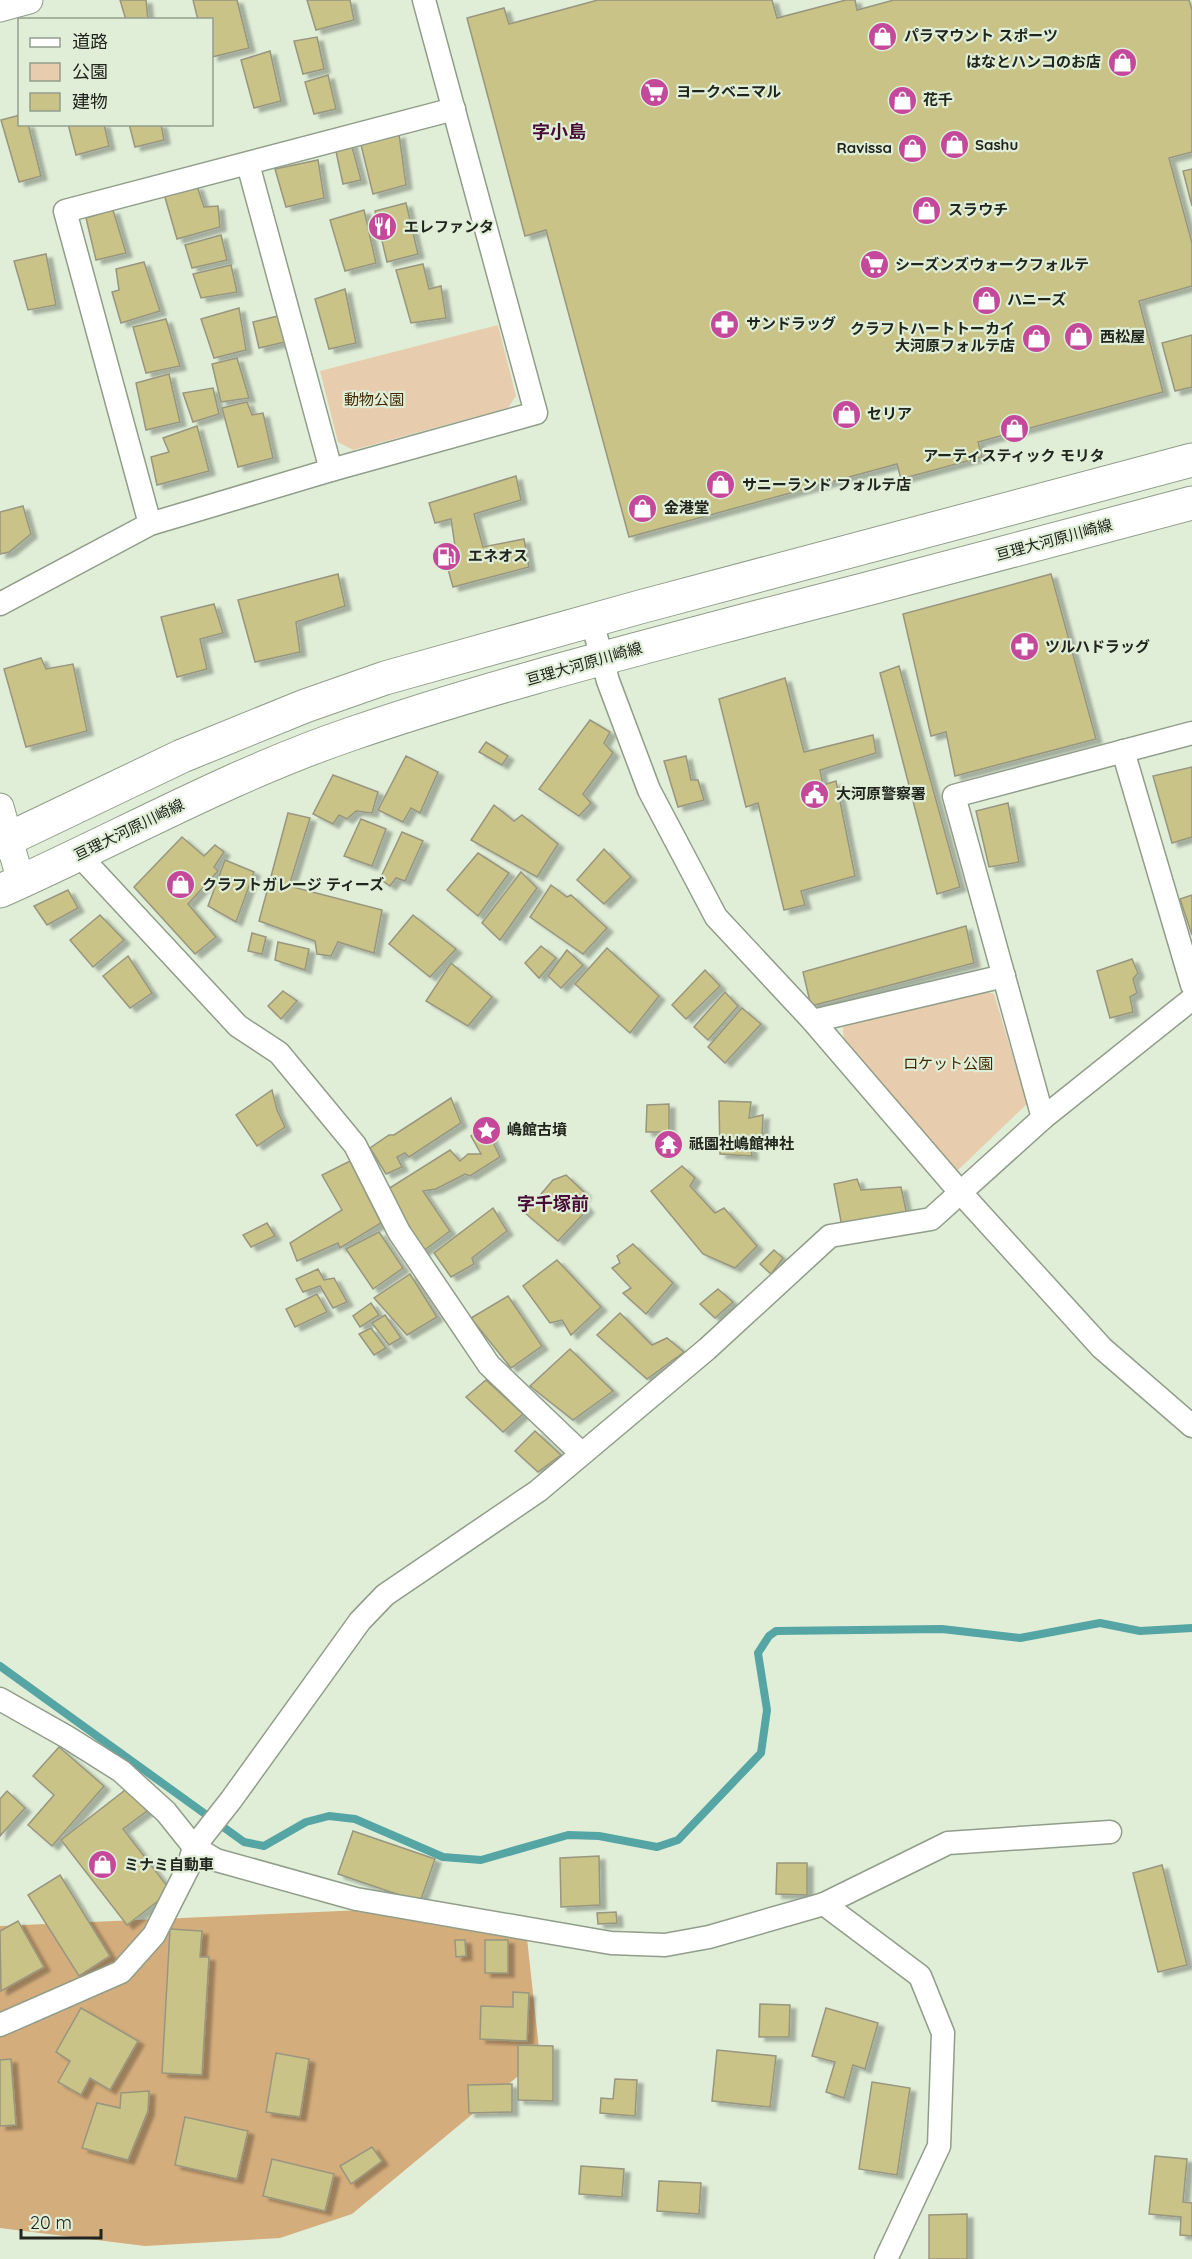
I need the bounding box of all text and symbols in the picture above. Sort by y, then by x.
legend [18,18,213,126]
shop icon: パラマウント スポーツ [867,20,899,52]
place label: パラマウント スポーツ [904,26,1058,45]
text: 道路 [72,30,108,53]
shop icon: はなとハンコのお店 [1106,46,1138,78]
place label: はなとハンコのお店 [966,52,1101,71]
text: 公園 [72,60,108,83]
supermarket icon: ヨークベニマル [639,76,671,108]
place label: ヨークベニマル [676,82,781,101]
shop icon: 花千 [886,84,918,116]
text: 建物 [72,90,108,113]
place label: 花千 [923,90,953,109]
district label: 字小島 [532,120,586,143]
shop icon: Sashu [938,129,970,161]
shop icon: Ravissa [897,132,929,164]
place label: Sashu [975,135,1018,154]
place label: Ravissa [836,138,892,157]
shop icon: スラウチ [911,194,943,226]
place label: スラウチ [948,200,1008,219]
restaurant icon: エレファンタ [367,211,399,243]
place label: エレファンタ [404,217,494,236]
supermarket icon: シーズンズウォークフォルテ [858,249,890,281]
place label: シーズンズウォークフォルテ [895,255,1089,274]
shop icon: ハニーズ [970,284,1002,316]
place label: ハニーズ [1007,290,1066,309]
pharmacy icon: サンドラッグ [709,308,741,340]
place label: サンドラッグ [746,314,836,333]
place label: クラフトハートトーカイ 大河原フォルテ店 [850,319,1015,355]
shop icon: 西松屋 [1063,321,1095,353]
shop icon: クラフトハートトーカイ 大河原フォルテ店 [1020,322,1052,354]
place label: 西松屋 [1100,327,1145,346]
park label: 動物公園 [344,390,404,409]
shop icon: セリア [830,398,862,430]
place label: セリア [867,404,912,423]
shop icon: アーティスティック モリタ [998,413,1030,445]
place label: アーティスティック モリタ [923,446,1105,465]
shop icon: サニーランド フォルテ店 [705,469,737,501]
place label: サニーランド フォルテ店 [742,475,911,494]
shop icon: 金港堂 [627,492,659,524]
place label: 金港堂 [664,498,709,517]
street label: 亘理大河原川崎線 [993,515,1114,564]
fuel station icon: エネオス [431,540,463,572]
place label: エネオス [468,546,528,565]
pharmacy icon: ツルハドラッグ [1008,631,1040,663]
place label: ツルハドラッグ [1045,637,1150,656]
street label: 亘理大河原川崎線 [524,638,644,689]
public building icon: 大河原警察署 [799,778,831,810]
place label: 大河原警察署 [836,784,926,803]
street label: 亘理大河原川崎線 [71,795,187,864]
shop icon: クラフトガレージ ティーズ [165,869,197,901]
place label: クラフトガレージ ティーズ [202,875,384,894]
park label: ロケット公園 [903,1054,993,1073]
place icon: 嶋館古墳 [470,1114,502,1146]
place label: 嶋館古墳 [507,1120,567,1139]
temple icon: 祇園社嶋館神社 [652,1128,684,1160]
place label: 祇園社嶋館神社 [689,1134,794,1153]
district label: 字千塚前 [517,1192,589,1215]
shop icon: ミナミ自動車 [87,1849,119,1881]
place label: ミナミ自動車 [124,1855,214,1874]
scale bar [21,2202,100,2240]
text: 20 m [30,2211,72,2234]

